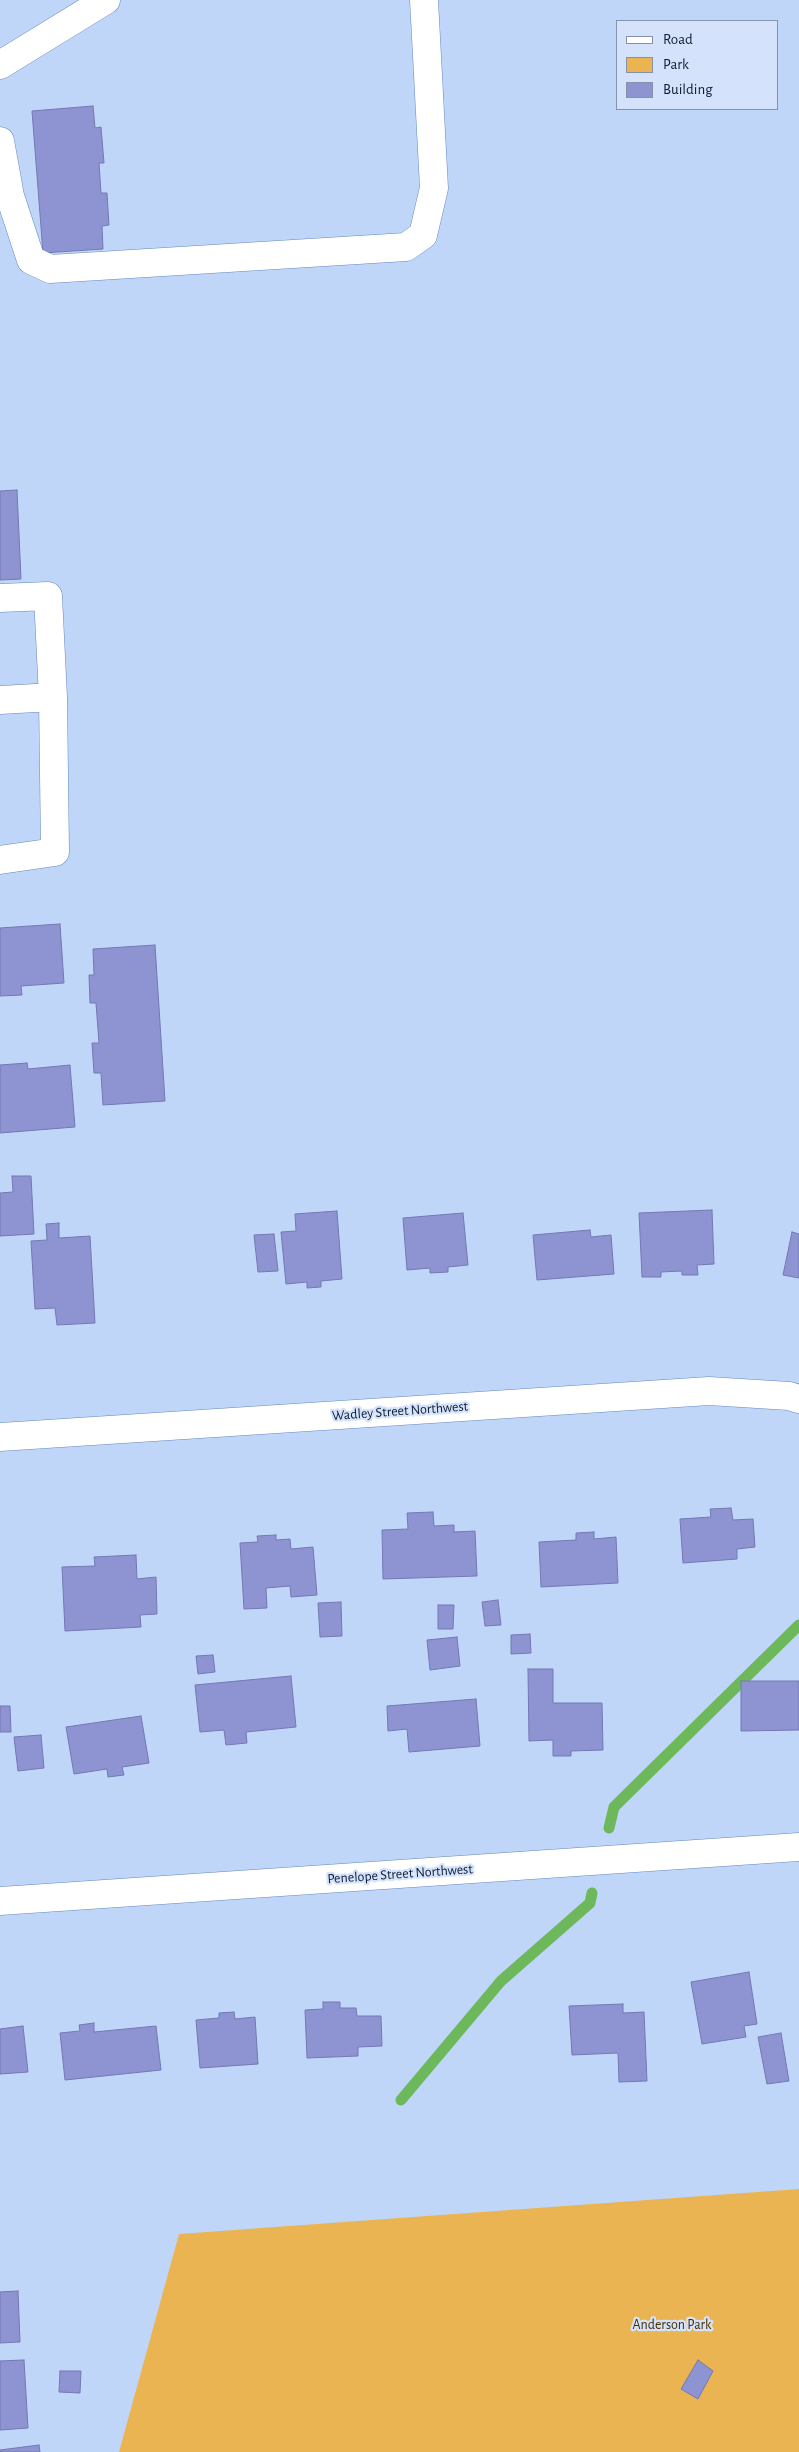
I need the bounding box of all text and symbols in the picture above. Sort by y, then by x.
legend [616,20,779,110]
text: Road [663,32,693,47]
text: Park [663,57,689,72]
text: Building [663,82,713,97]
street label: Wadley Street Northwest [331,1398,469,1424]
street label: Penelope Street Northwest [327,1861,473,1887]
park label: Anderson Park [632,2317,712,2333]

